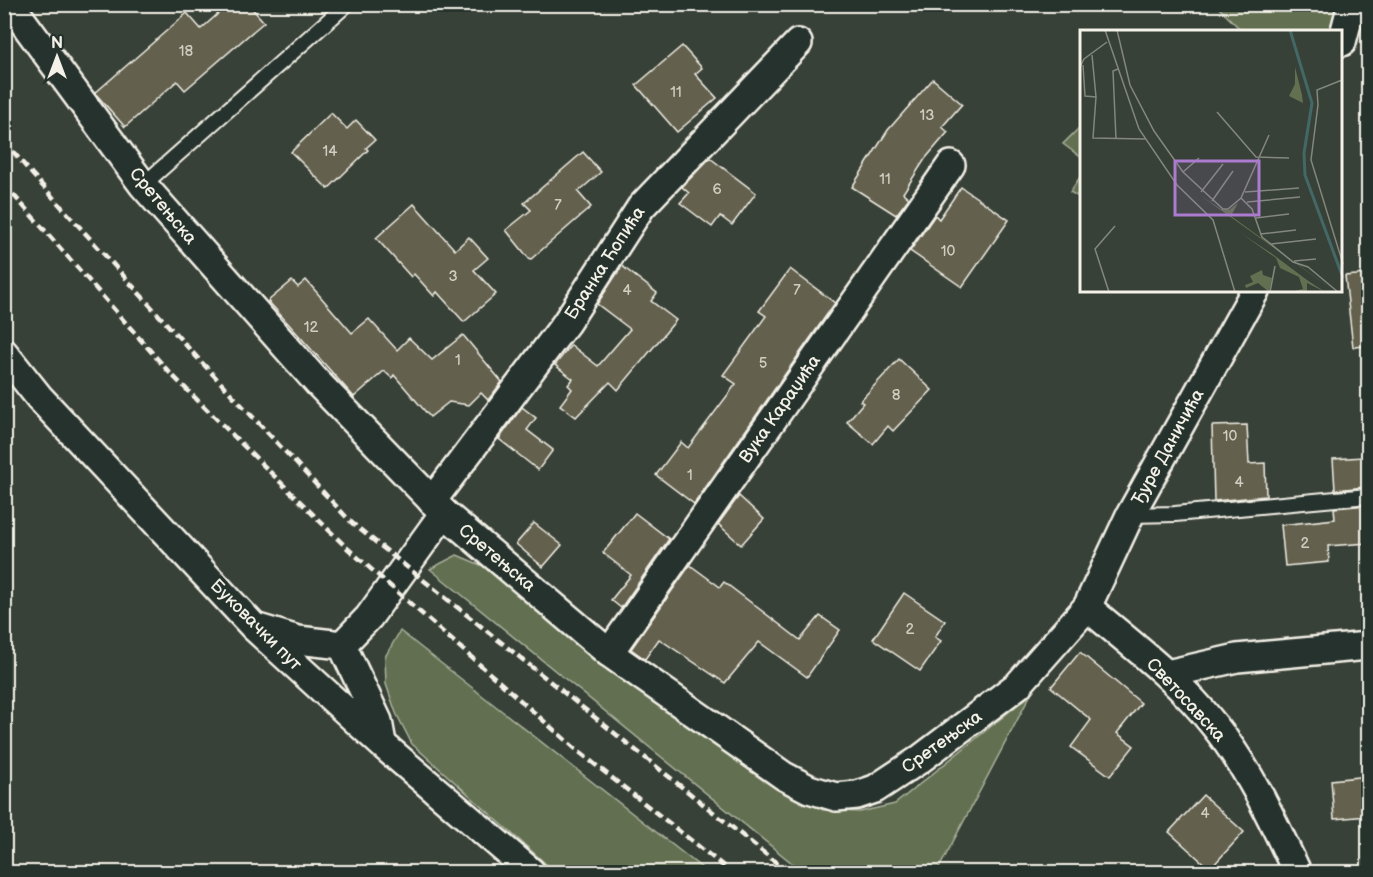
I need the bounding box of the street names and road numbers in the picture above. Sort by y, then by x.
street label: Сретењска [125,163,201,249]
street label: Бранка Ћопића [561,202,650,324]
street label: Вука Караџића [735,351,825,467]
street label: Ђуре Даничића [1127,385,1209,509]
street label: Сретењска [454,520,540,596]
street label: Буковачки пут [206,575,306,675]
street label: Светосавска [1142,654,1230,746]
street label: Сретењска [898,706,986,778]

